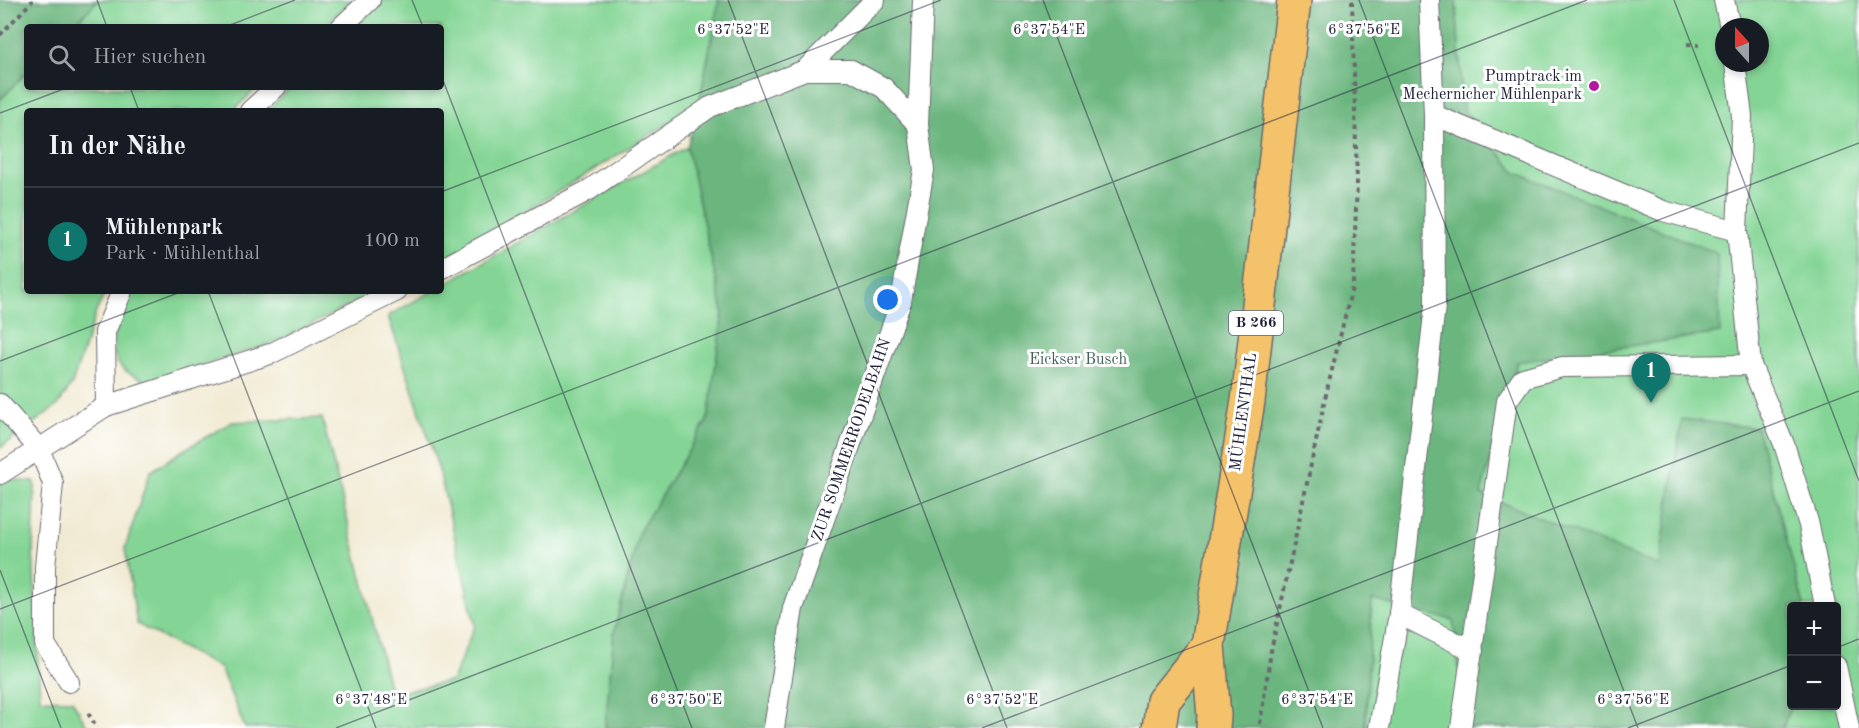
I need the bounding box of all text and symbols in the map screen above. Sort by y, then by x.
north arrow [1715,18,1769,72]
text: 6°37'52"E [697,23,769,38]
text: 6°37'54"E [1013,23,1085,38]
text: 6°37'56"E [1328,23,1400,38]
search box [24,24,444,90]
icon: search [45,41,78,74]
text: Hier suchen [93,46,206,68]
place label: Pumptrack im Mechernicher Mühlenpark [1403,69,1582,103]
marker: Pumptrack im Mechernicher Mühlenpark [1587,79,1601,93]
text: In der Nähe [48,134,186,160]
text: Mühlenpark [105,217,223,239]
text: 1 [62,231,73,251]
text: 100 m [364,231,420,251]
text: Park · Mühlenthal [105,244,260,264]
your location [873,285,902,314]
road number: B 266 [1229,311,1283,335]
street label: ZUR SOMMERRODELBAHN [810,336,894,544]
street label: MÜHLENTHAL [1224,351,1260,472]
park label: Eickser Busch [1029,352,1127,368]
pin: 1 [1632,354,1670,403]
map controls [1787,602,1841,710]
button: + [1787,602,1841,656]
button: − [1787,656,1841,710]
text: 6°37'48"E [335,693,407,708]
text: 6°37'50"E [650,693,722,708]
text: 6°37'52"E [966,693,1038,708]
text: 6°37'54"E [1281,693,1353,708]
text: 6°37'56"E [1597,693,1669,708]

